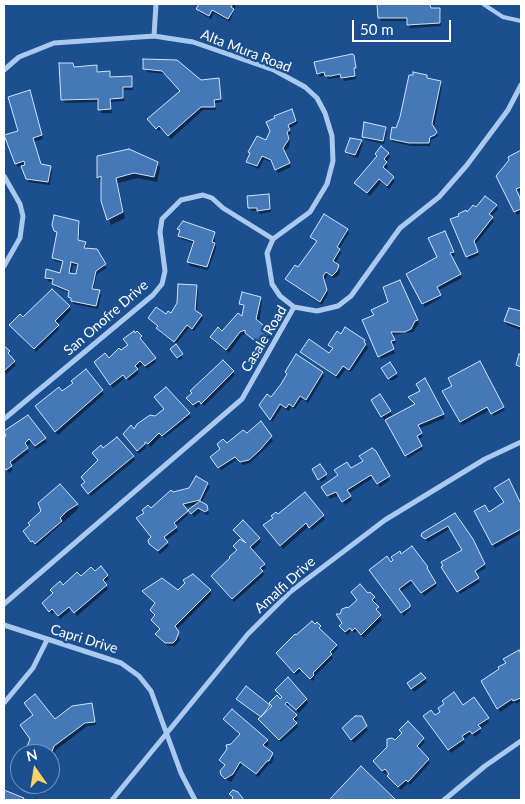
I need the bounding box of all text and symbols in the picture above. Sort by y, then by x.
scale bar [355,10,454,42]
text: 50 m [360,20,394,38]
street label: Alta Mura Road [198,26,294,76]
street label: San Onofre Drive [60,277,152,359]
street label: Casale Road [238,303,290,375]
street label: Amalfi Drive [251,553,319,617]
street label: Capri Drive [48,621,120,657]
north arrow [10,744,60,794]
text: N [25,745,39,764]

